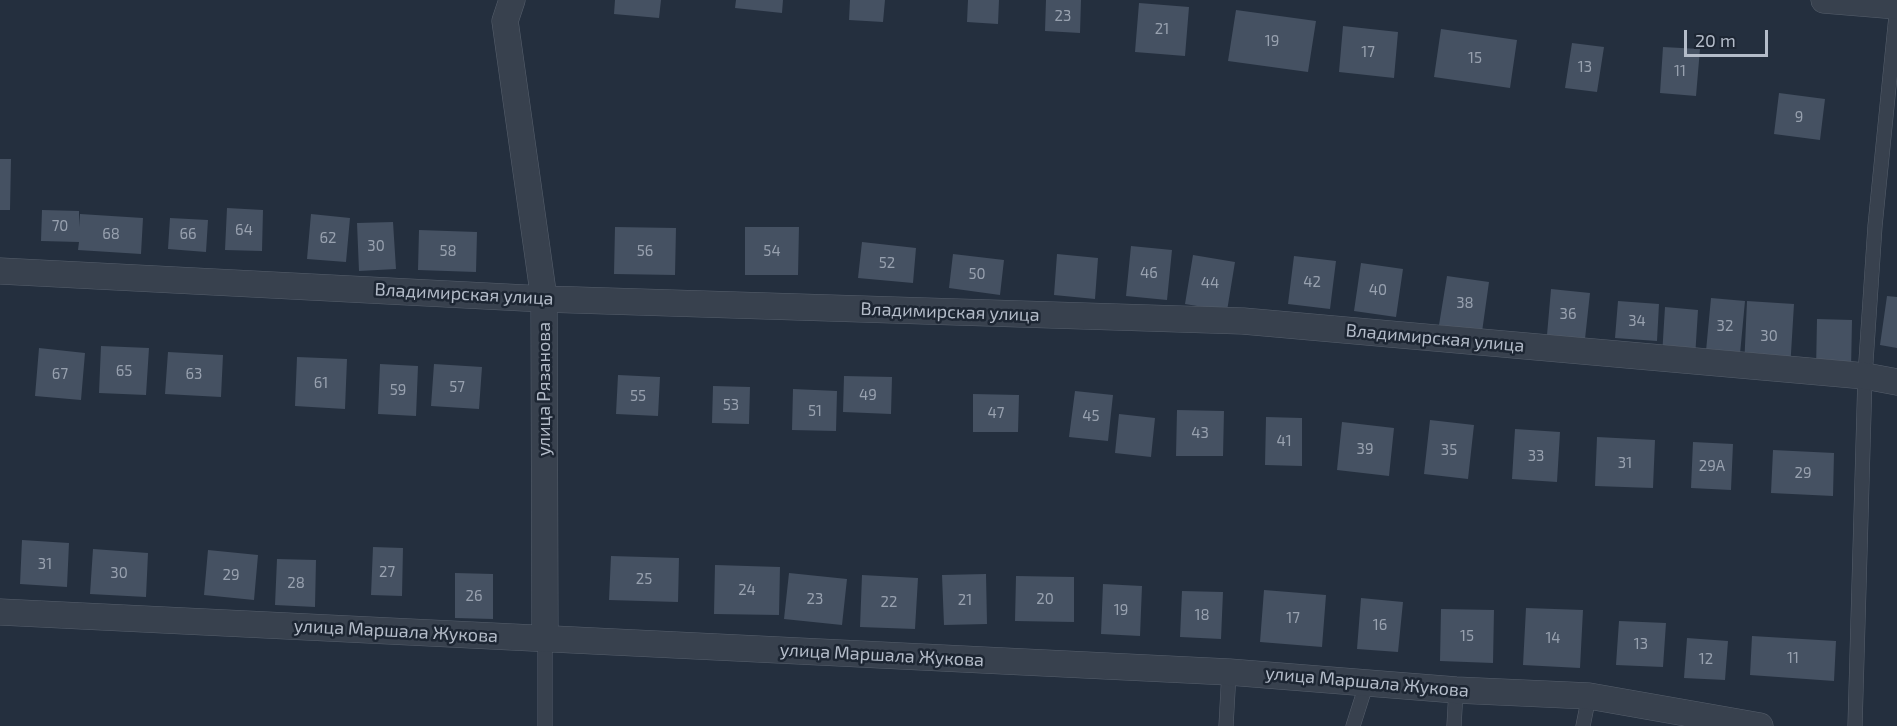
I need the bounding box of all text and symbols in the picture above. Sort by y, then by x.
house number: 23 [1055,7,1071,25]
scale bar [1687,18,1771,56]
house number: 21 [1155,20,1169,38]
text: 20 m [1695,29,1736,51]
house number: 19 [1265,32,1279,50]
house number: 17 [1361,43,1375,61]
house number: 15 [1468,49,1482,67]
house number: 13 [1578,58,1592,76]
house number: 11 [1674,62,1686,80]
house number: 9 [1795,108,1803,126]
house number: 70 [52,217,68,235]
house number: 64 [235,221,253,239]
house number: 68 [102,225,120,243]
house number: 66 [179,225,197,243]
house number: 62 [319,229,337,247]
house number: 30 [367,237,385,255]
house number: 58 [439,242,457,260]
house number: 56 [637,242,653,260]
house number: 54 [763,242,781,260]
house number: 52 [879,254,895,272]
house number: 46 [1140,264,1158,282]
house number: 50 [968,265,986,283]
house number: 42 [1303,273,1321,291]
house number: 44 [1201,274,1219,292]
street label: Владимирская улица [374,279,554,309]
house number: 40 [1369,281,1387,299]
house number: 38 [1456,294,1474,312]
street label: Владимирская улица [860,298,1040,326]
house number: 36 [1560,305,1576,323]
house number: 34 [1628,312,1646,330]
house number: 32 [1717,317,1733,335]
street label: Владимирская улица [1345,319,1525,357]
street label: улица Рязанова [533,322,555,456]
house number: 30 [1760,327,1778,345]
house number: 65 [116,362,132,380]
house number: 67 [52,365,68,383]
house number: 63 [186,365,202,383]
house number: 61 [314,374,328,392]
house number: 57 [449,378,465,396]
house number: 59 [390,381,406,399]
house number: 49 [859,386,877,404]
house number: 55 [630,387,646,405]
house number: 53 [723,396,739,414]
house number: 51 [808,402,822,420]
house number: 47 [988,404,1004,422]
house number: 45 [1082,407,1100,425]
house number: 43 [1191,424,1209,442]
house number: 41 [1276,432,1292,450]
house number: 39 [1357,440,1373,458]
house number: 35 [1441,441,1457,459]
house number: 33 [1528,447,1544,465]
house number: 31 [1618,454,1632,472]
house number: 29А [1699,457,1725,475]
house number: 29 [1794,464,1812,482]
house number: 31 [38,555,52,573]
house number: 27 [379,563,395,581]
house number: 30 [110,564,128,582]
house number: 29 [222,566,240,584]
house number: 25 [636,570,652,588]
house number: 28 [287,574,305,592]
house number: 24 [738,581,756,599]
house number: 26 [465,587,483,605]
house number: 23 [807,590,823,608]
house number: 20 [1036,590,1054,608]
house number: 21 [958,591,972,609]
house number: 22 [881,593,897,611]
house number: 19 [1114,601,1128,619]
house number: 18 [1194,606,1210,624]
house number: 17 [1286,609,1300,627]
street label: улица Маршала Жукова [293,615,499,647]
house number: 16 [1373,616,1387,634]
house number: 15 [1460,627,1474,645]
house number: 14 [1545,629,1561,647]
house number: 13 [1634,635,1648,653]
street label: улица Маршала Жукова [779,639,985,671]
house number: 11 [1787,649,1799,667]
house number: 12 [1699,650,1713,668]
street label: улица Маршала Жукова [1264,662,1470,702]

